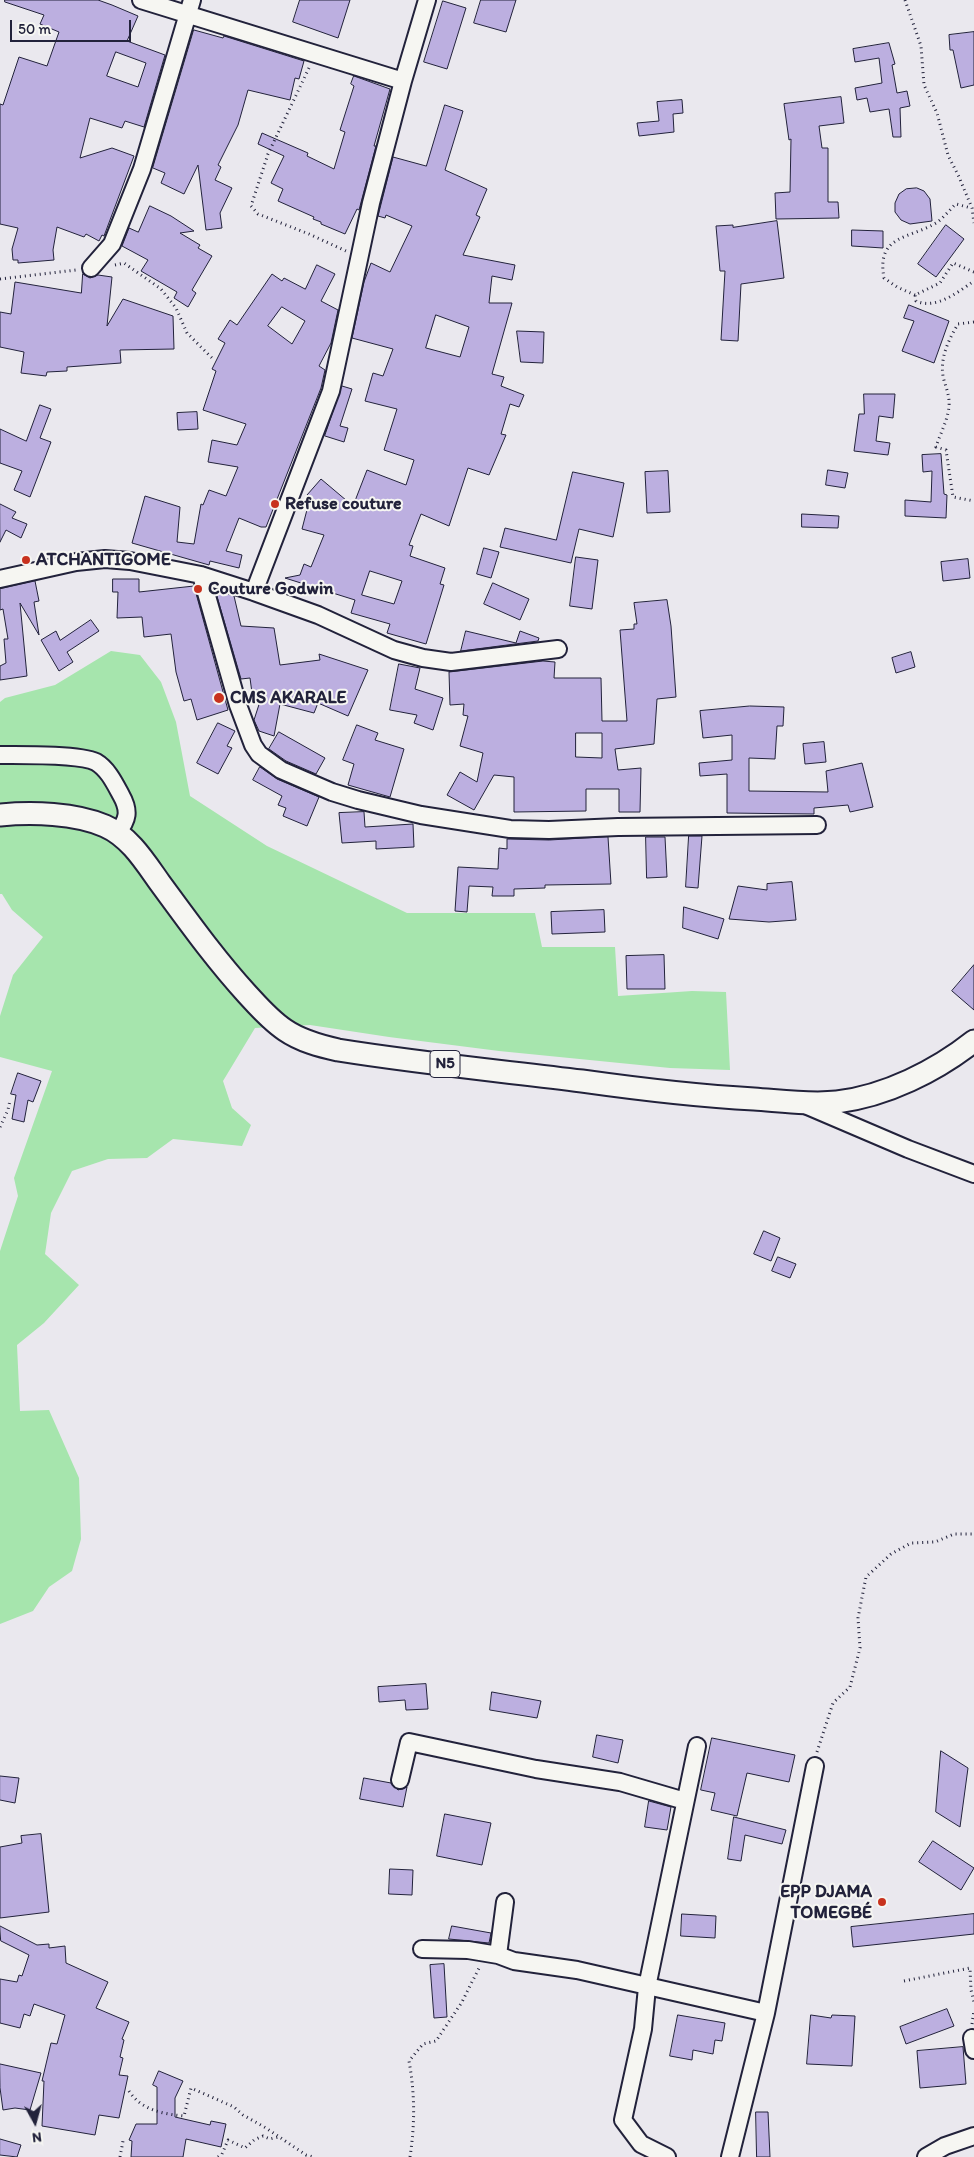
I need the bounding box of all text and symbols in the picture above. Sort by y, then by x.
scale bar [12,10,134,42]
text: 50 m [18,20,51,38]
place label: Refuse couture [285,493,402,515]
marker: Refuse couture [269,498,281,510]
place label: ATCHANTIGOME [36,549,171,571]
marker: ATCHANTIGOME [20,554,32,566]
place label: Couture Godwin [208,578,333,600]
marker: Couture Godwin [192,583,204,595]
place label: CMS AKARALE [230,687,347,709]
marker: CMS AKARALE [212,691,226,705]
road number: N5 [430,1050,460,1078]
place label: EPP DJAMA TOMEGBÉ [780,1881,872,1924]
marker: EPP DJAMA TOMEGBÉ [876,1896,888,1908]
north arrow [10,2097,60,2147]
text: N [31,2128,43,2146]

